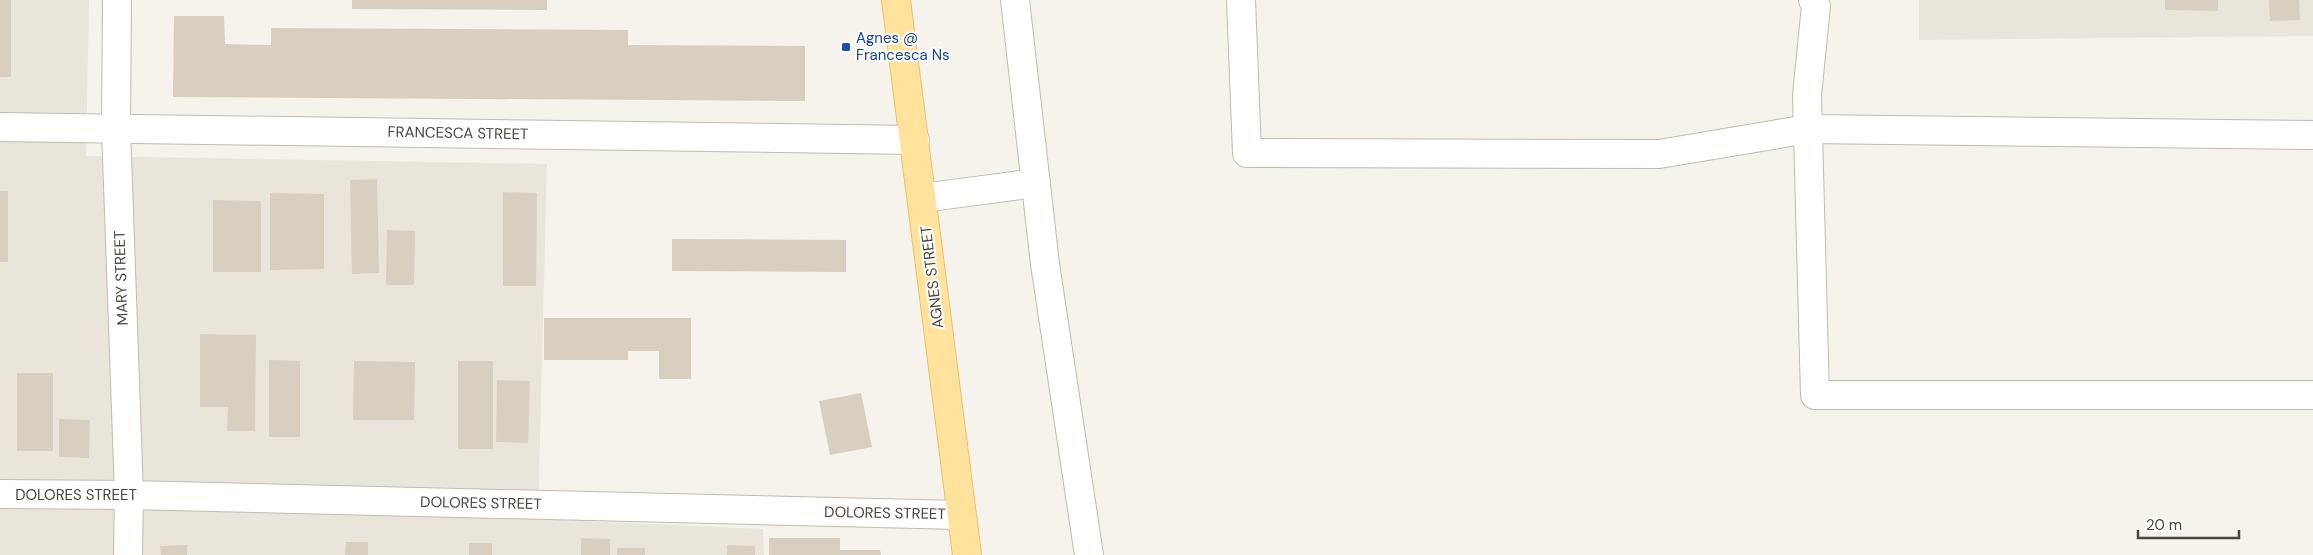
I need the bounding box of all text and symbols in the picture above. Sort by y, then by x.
place label: Agnes @ Francesca Ns [856,28,950,65]
marker: Agnes @ Francesca Ns [840,41,852,53]
street label: FRANCESCA STREET [387,122,529,144]
street label: AGNES STREET [916,224,948,330]
street label: MARY STREET [109,230,133,326]
street label: DOLORES STREET [15,485,137,505]
street label: DOLORES STREET [420,492,542,514]
street label: DOLORES STREET [824,502,946,524]
scale bar [2138,508,2239,540]
text: 20 m [2146,515,2182,535]

